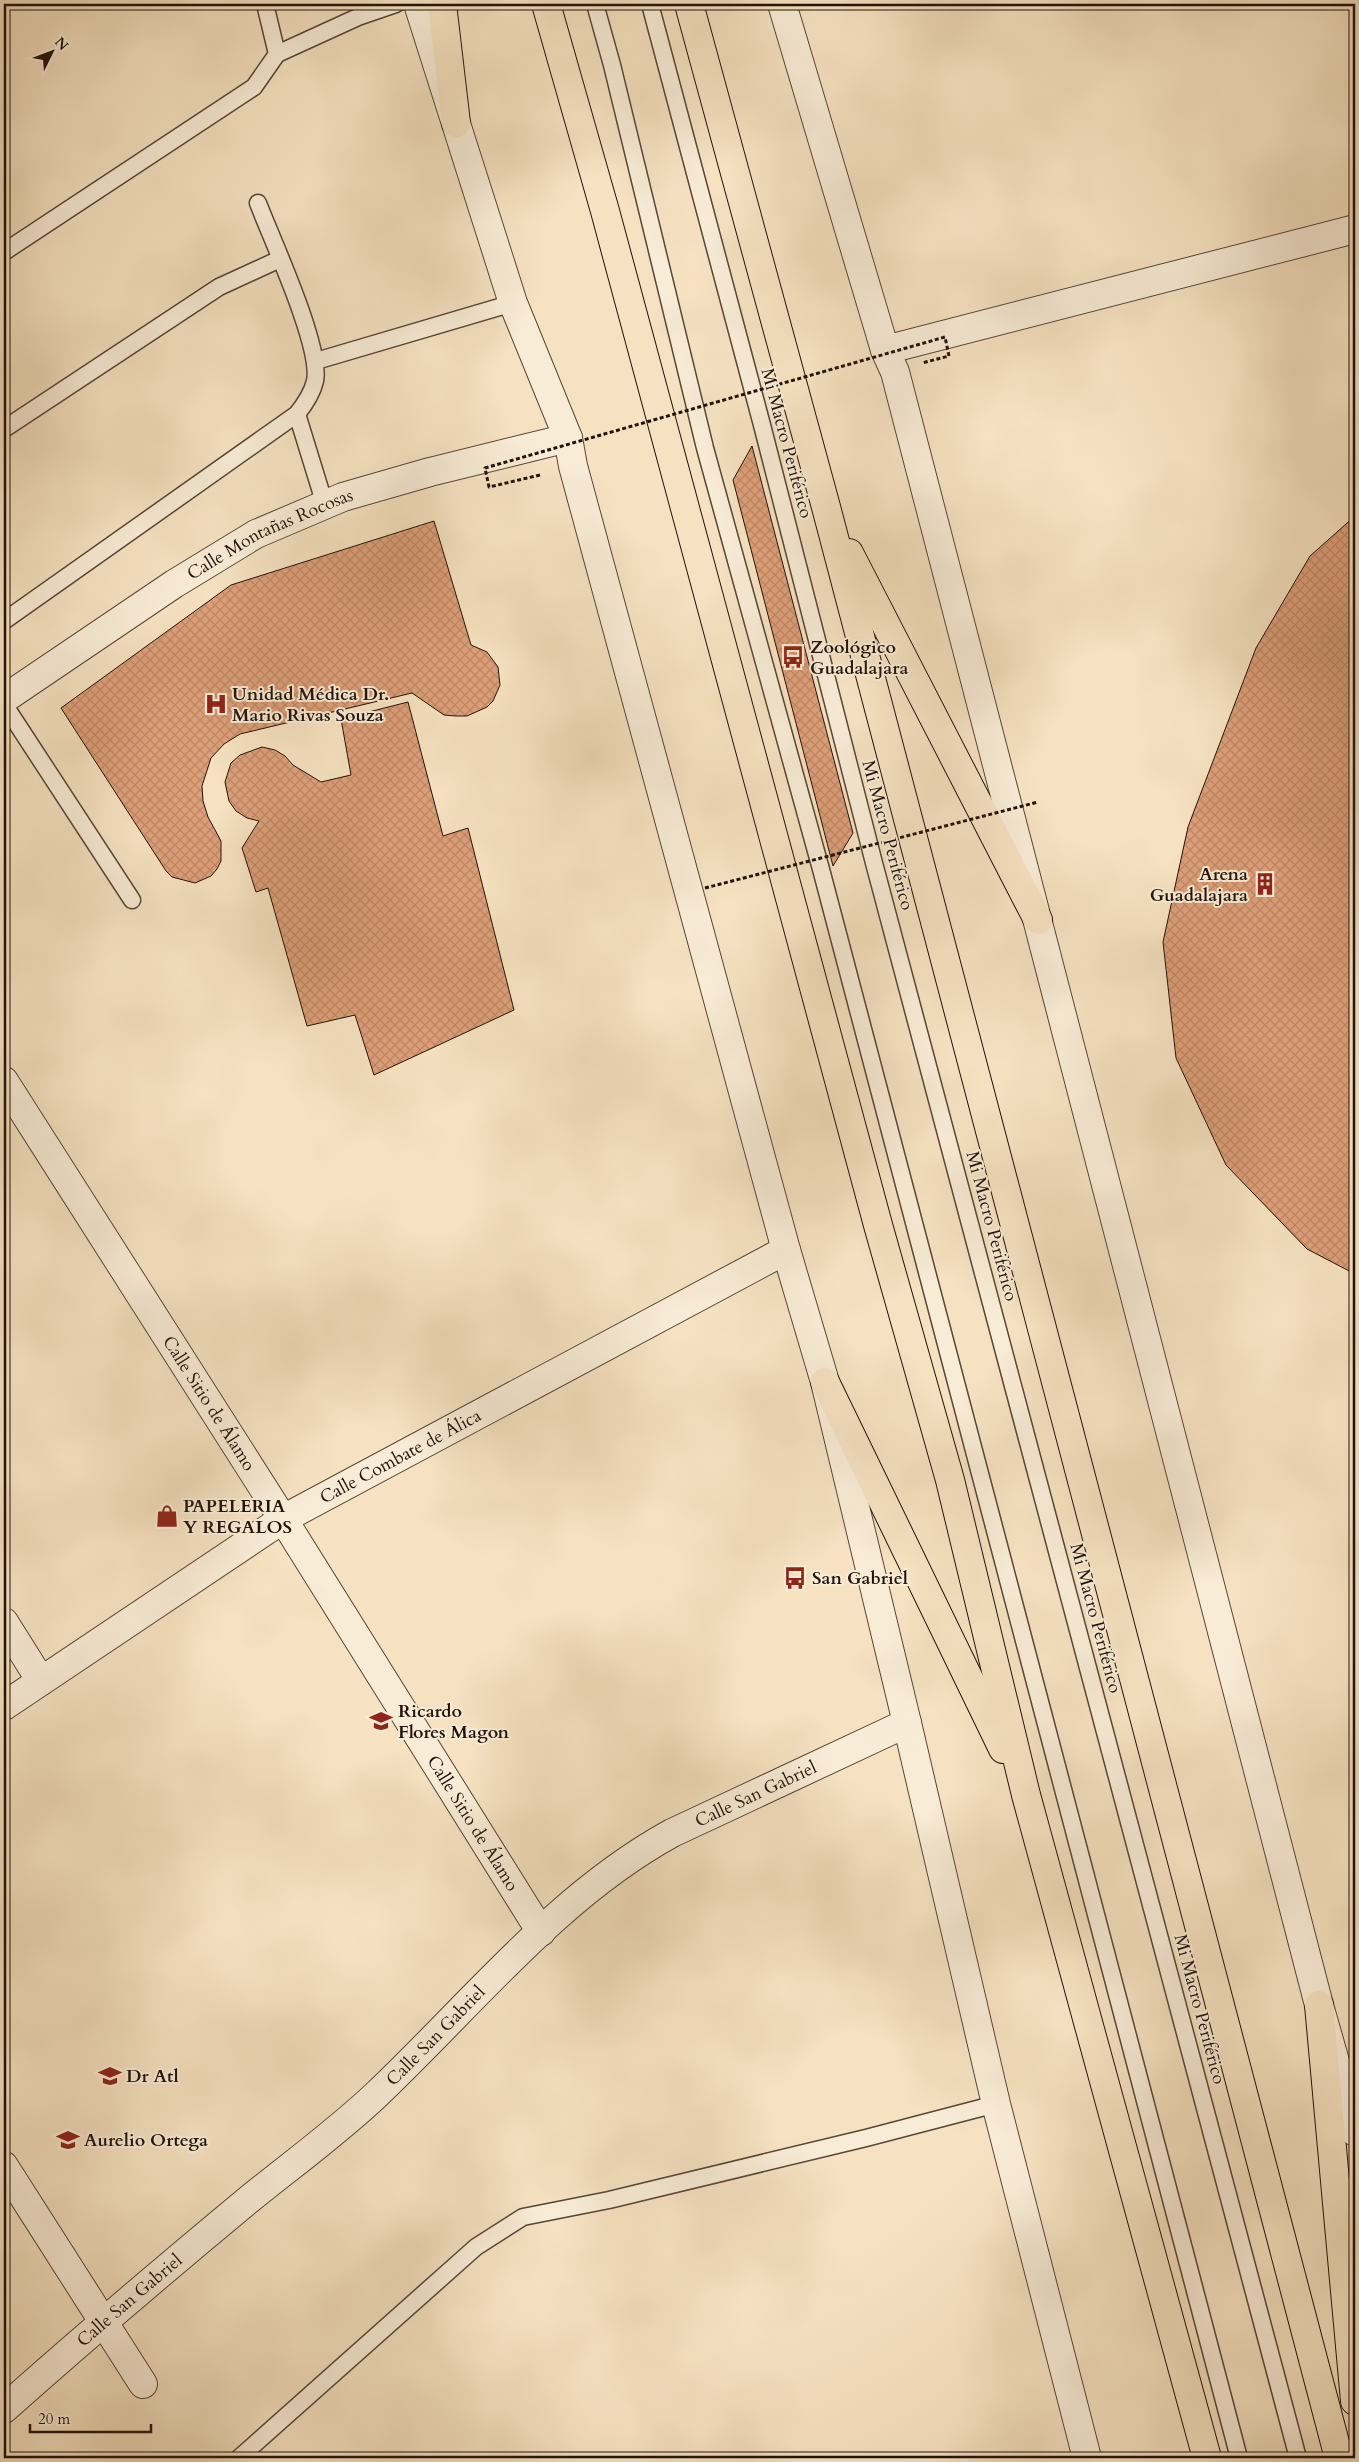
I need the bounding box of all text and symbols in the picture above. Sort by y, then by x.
north arrow [28,28,78,78]
text: N [50,33,72,55]
street label: Mi Macro Periférico [754,365,819,521]
street label: Calle Montañas Rocosas [182,483,356,586]
place label: Zoológico Guadalajara [810,635,908,681]
bus stop icon: Zoológico Guadalajara [780,644,806,670]
place label: Unidad Médica Dr. Mario Rivas Souza [232,682,389,728]
hospital icon: Unidad Médica Dr. Mario Rivas Souza [203,691,229,717]
street label: Mi Macro Periférico [855,757,920,913]
place label: Arena Guadalajara [1150,862,1248,908]
building icon: Arena Guadalajara [1252,871,1278,897]
street label: Mi Macro Periférico [959,1148,1024,1304]
street label: Calle Sitio de Álamo [156,1331,261,1476]
street label: Calle Combate de Álica [315,1403,486,1510]
place label: PAPELERIA Y REGALOS [183,1494,292,1540]
shop icon: PAPELERIA Y REGALOS [154,1503,180,1529]
street label: Mi Macro Periférico [1063,1540,1128,1696]
bus stop icon: San Gabriel [782,1565,808,1591]
place label: San Gabriel [812,1566,908,1591]
place label: Ricardo Flores Magon [398,1699,509,1745]
school or university icon: Ricardo Flores Magon [368,1708,394,1734]
street label: Calle Sitio de Álamo [421,1751,525,1896]
street label: Calle San Gabriel [691,1755,821,1834]
street label: Mi Macro Periférico [1167,1931,1232,2087]
street label: Calle San Gabriel [381,1980,491,2092]
school or university icon: Dr Atl [97,2063,123,2089]
place label: Dr Atl [126,2064,179,2089]
school or university icon: Aurelio Ortega [55,2127,81,2153]
place label: Aurelio Ortega [84,2128,208,2153]
street label: Calle San Gabriel [71,2248,188,2353]
scale bar [30,2402,151,2434]
text: 20 m [38,2409,70,2429]

